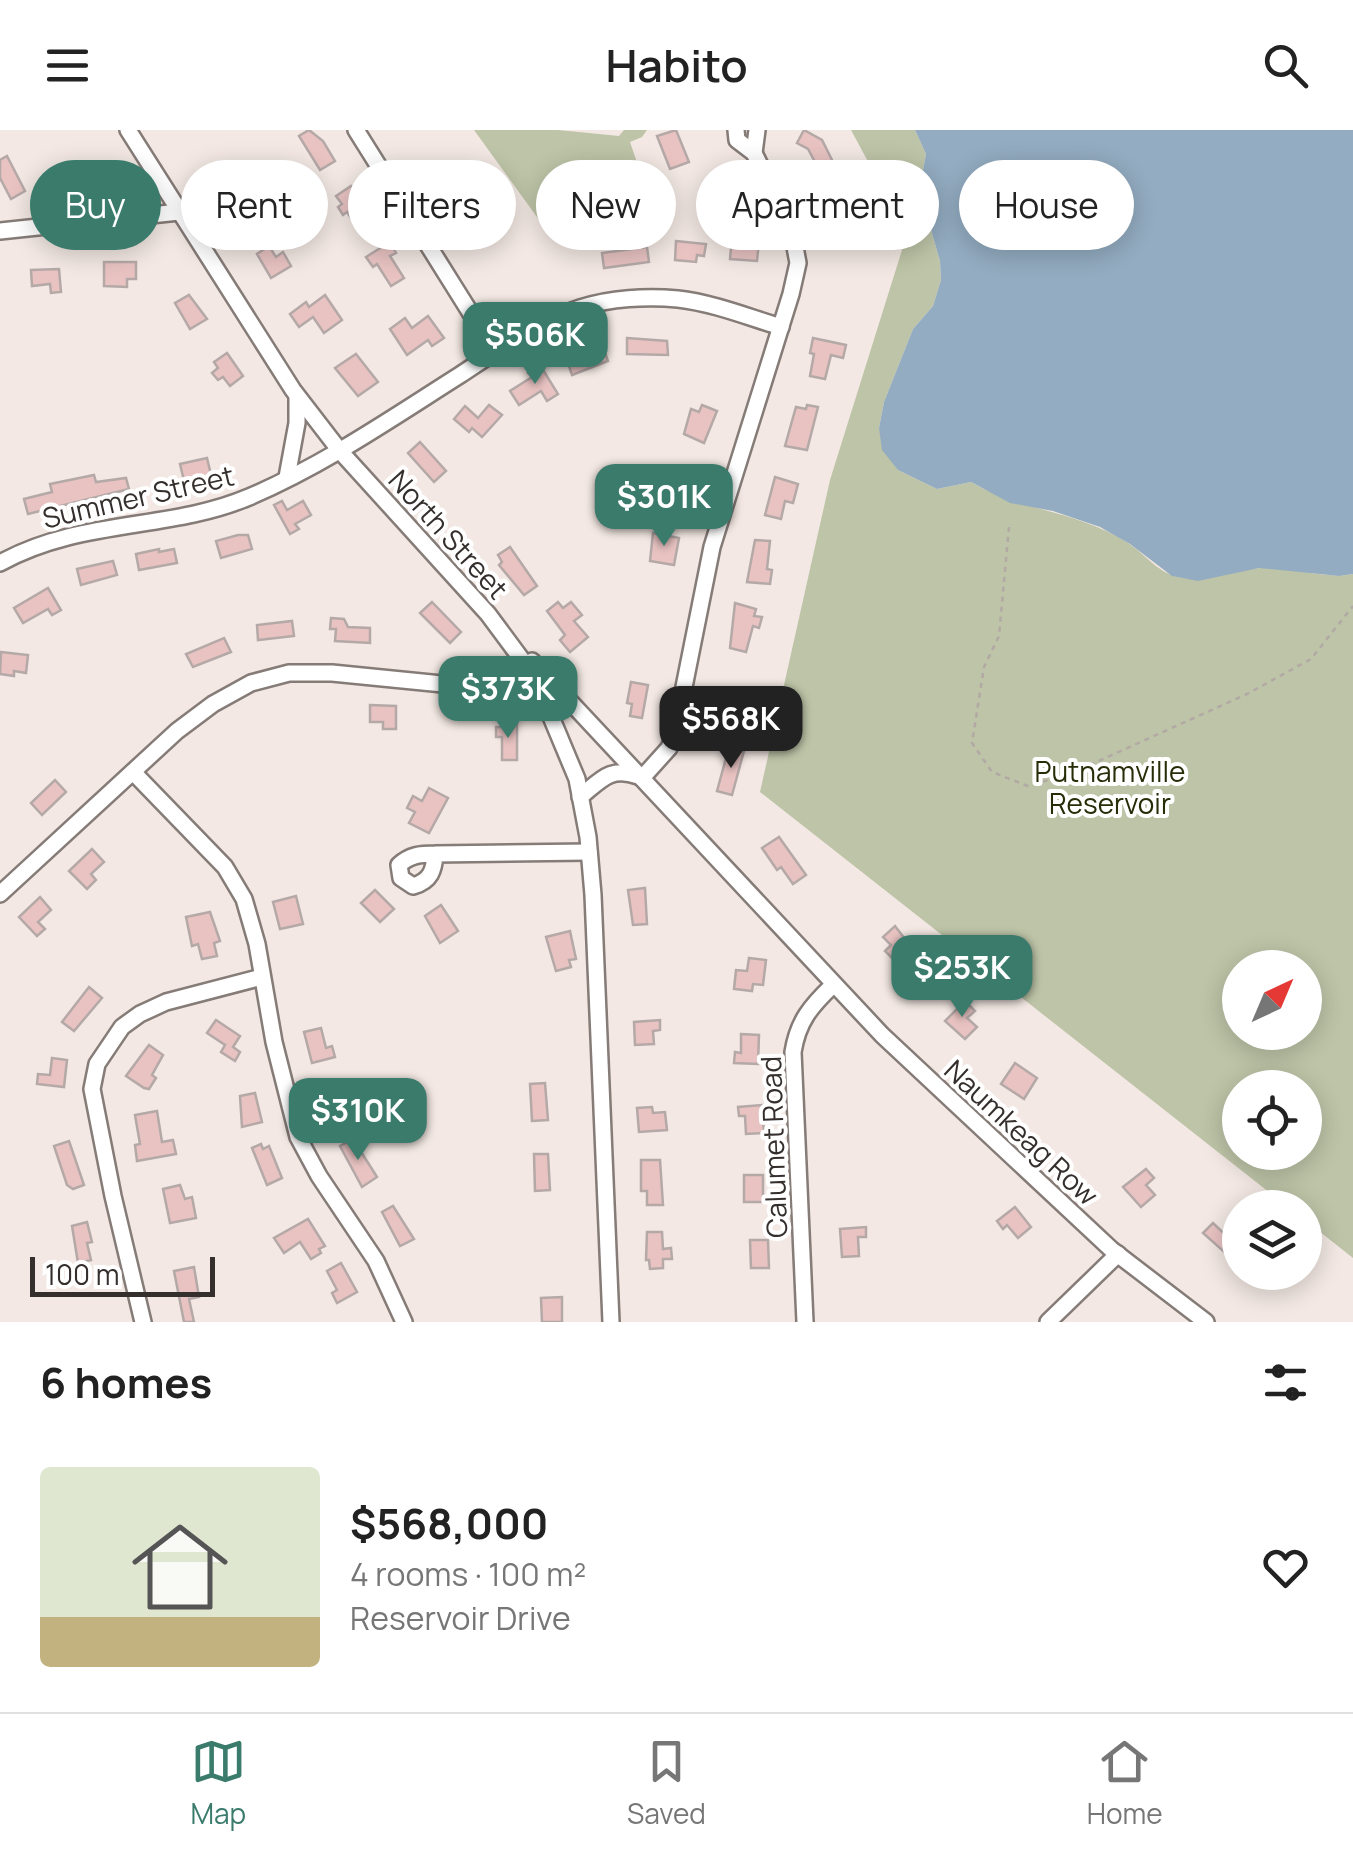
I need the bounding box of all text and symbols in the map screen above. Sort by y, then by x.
text: Habito [605,34,748,96]
icon: menu [40,38,95,93]
icon: search [1258,38,1313,93]
chip: Buy [30,160,161,250]
chip: Rent [181,160,328,250]
chip: Filters [348,160,516,250]
chip: New [536,160,676,250]
chip: Apartment [696,160,939,250]
chip: House [959,160,1134,250]
pin: $506K [465,302,605,387]
text: $506K [485,312,585,356]
street label: Summer Street [38,455,238,537]
street label: North Street [381,461,517,607]
pin: $301K [594,464,734,549]
text: $301K [617,474,711,518]
pin: $373K [438,656,578,741]
text: $373K [460,666,556,710]
pin: $568K [661,686,801,771]
text: $568K [681,696,781,740]
park label: Putnamville Reservoir [1035,752,1185,822]
pin: $253K [892,935,1032,1020]
text: $253K [913,945,1011,989]
north arrow [1222,950,1322,1050]
map controls [1222,950,1322,1290]
street label: Naumkeag Row [937,1051,1107,1213]
street label: Calumet Road [751,1055,795,1239]
button: locate [1222,1070,1322,1170]
pin: $310K [288,1078,428,1163]
text: $310K [311,1088,405,1132]
button: layers [1222,1190,1322,1290]
scale bar [30,1252,215,1296]
text: 100 m [45,1255,119,1293]
text: 6 homes [40,1353,212,1411]
icon: filters [1258,1355,1313,1410]
text: $568,000 [350,1494,548,1552]
icon: home [120,1507,240,1627]
icon: heart [1258,1540,1313,1595]
text: 4 rooms · 100 m² [350,1552,586,1596]
text: Reservoir Drive [350,1596,571,1640]
tab: Map [190,1734,246,1832]
tab: Saved [627,1734,706,1832]
tab: Home [1087,1734,1163,1832]

